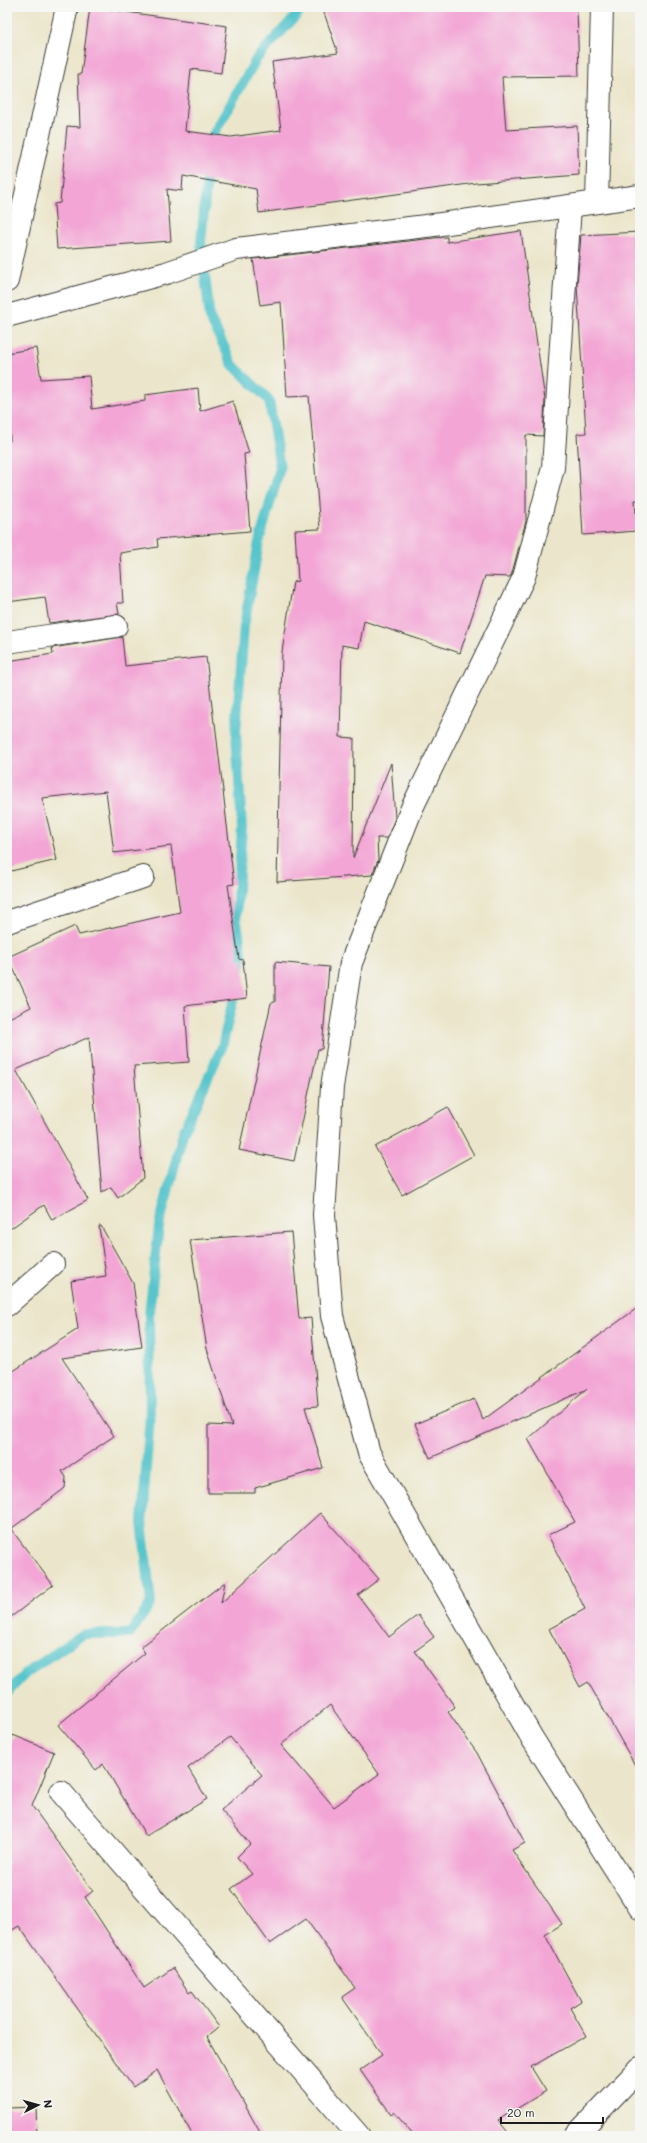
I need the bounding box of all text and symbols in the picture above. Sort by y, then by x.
north arrow [18,2085,58,2125]
text: N [41,2099,56,2109]
scale bar [501,2099,603,2125]
text: 20 m [507,2104,535,2120]

